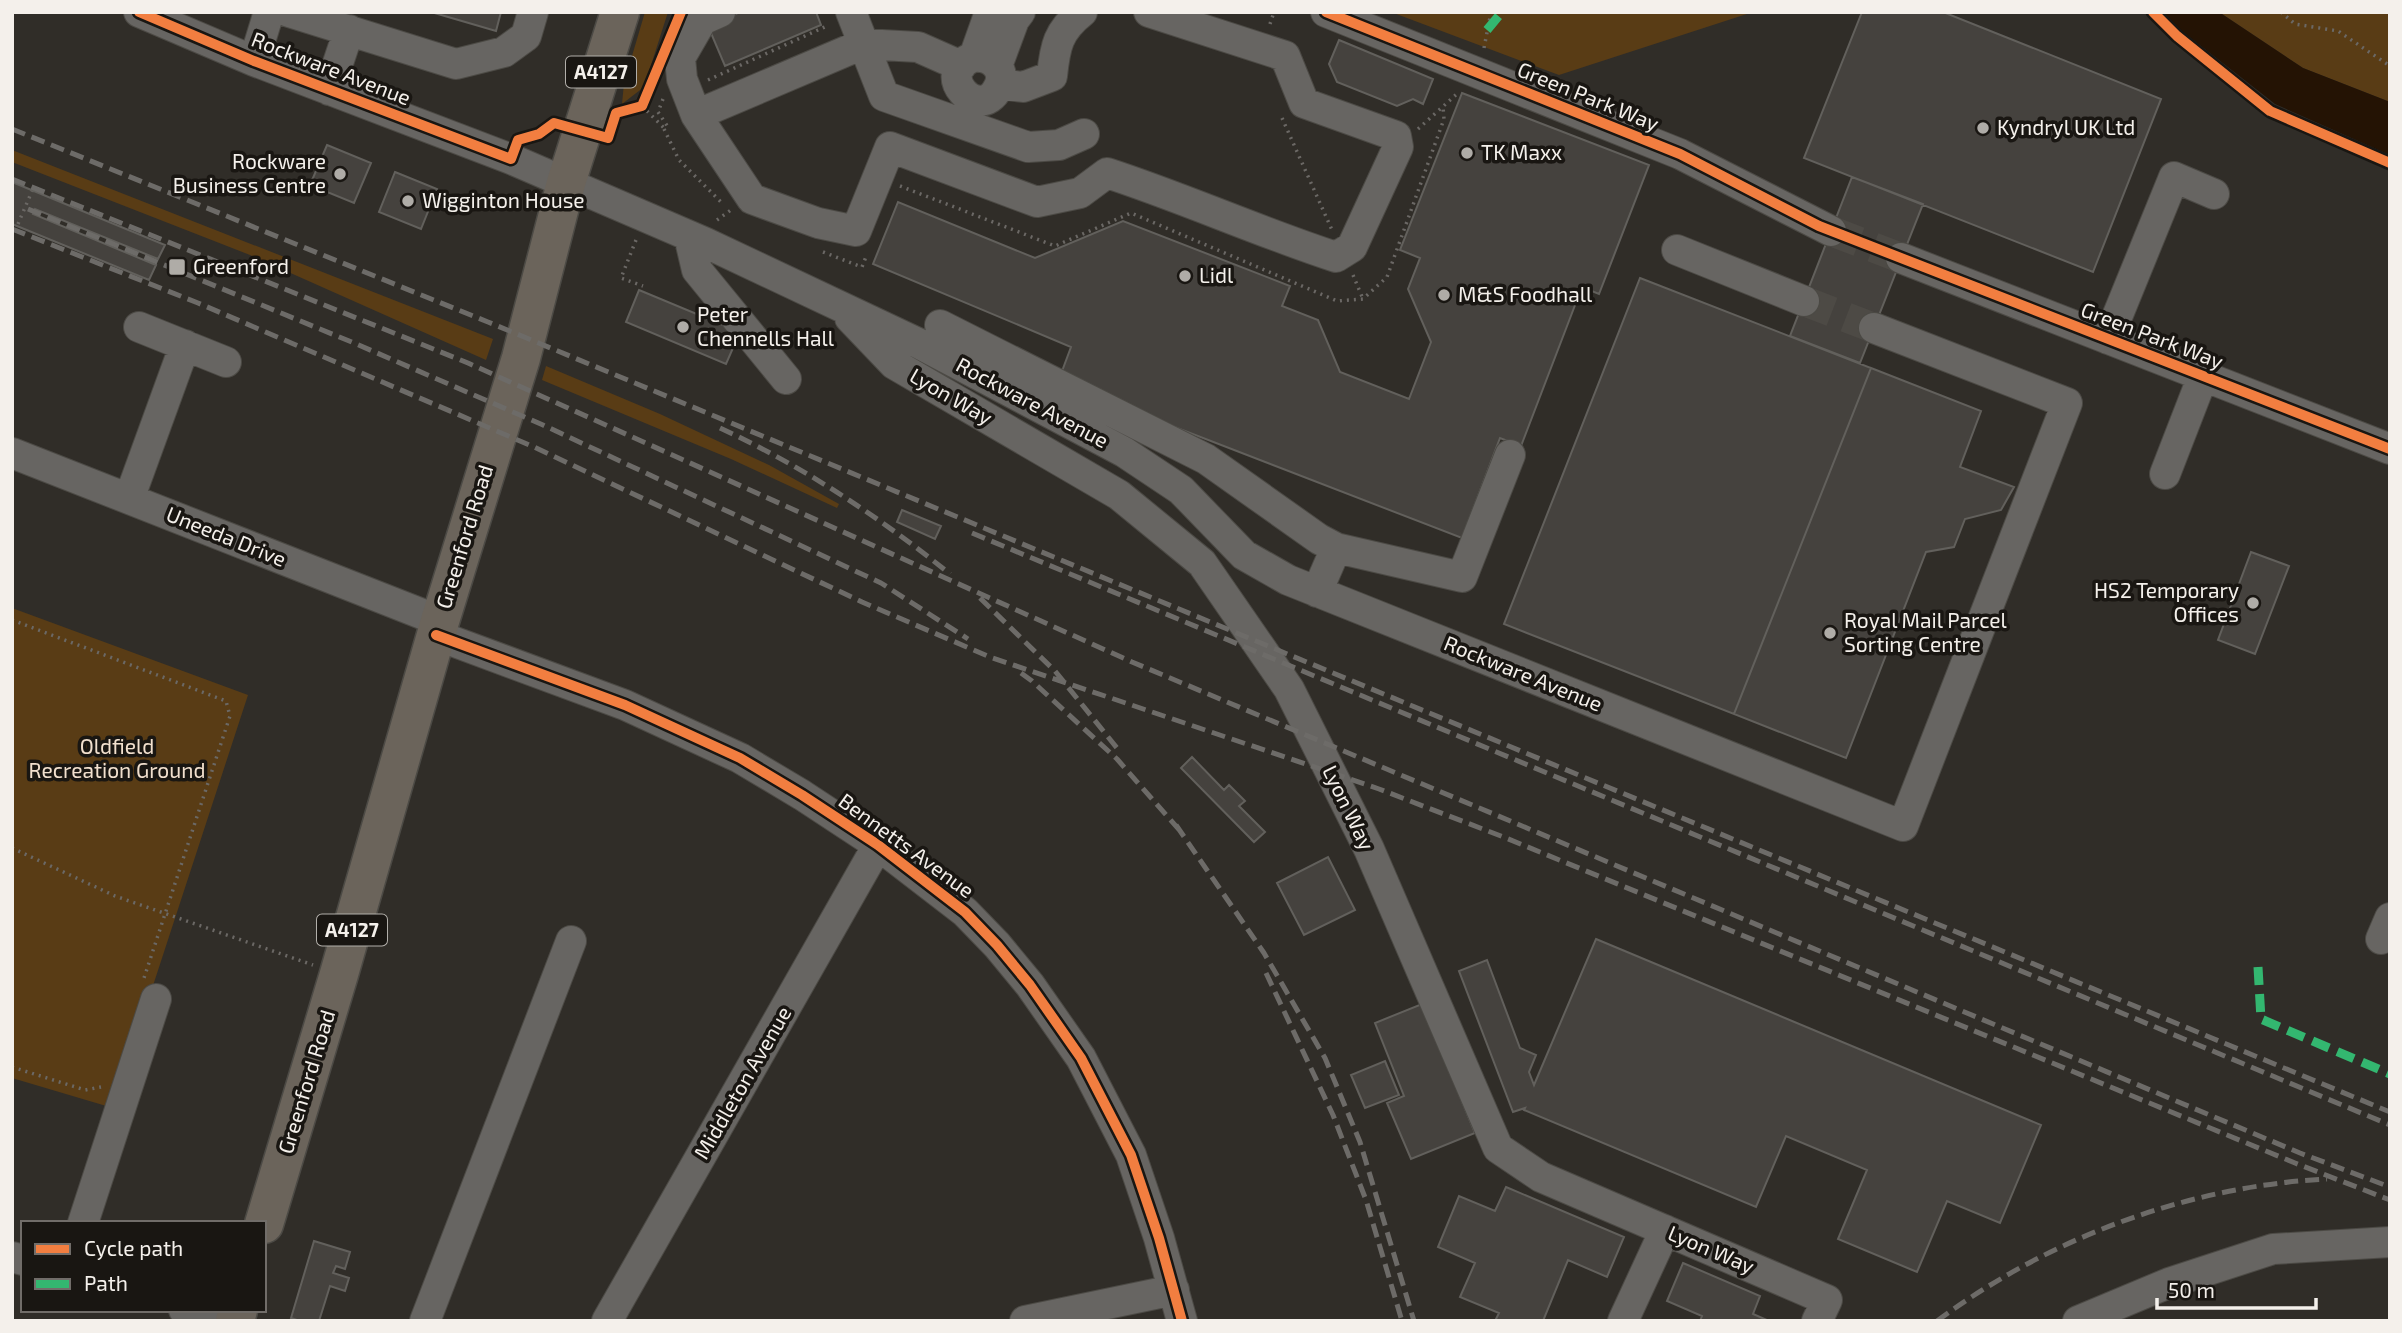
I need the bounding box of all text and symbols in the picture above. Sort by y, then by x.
street label: Rockware Avenue [248,26,415,109]
street label: Green Park Way [1514,56,1663,135]
road number: A4127 [566,57,636,88]
place label: Kyndryl UK Ltd [1997,114,2135,139]
marker: Kyndryl UK Ltd [1975,120,1991,136]
place label: TK Maxx [1481,139,1562,164]
marker: TK Maxx [1459,145,1475,161]
place label: Rockware Business Centre [173,148,326,197]
marker: Rockware Business Centre [332,166,348,182]
place label: Wigginton House [422,187,585,212]
marker: Wigginton House [400,193,416,209]
place label: Greenford [193,253,289,278]
marker: Greenford [167,257,187,277]
place label: Lidl [1199,262,1234,287]
marker: Lidl [1177,268,1193,284]
place label: M&S Foodhall [1458,281,1593,306]
marker: M&S Foodhall [1436,287,1452,303]
street label: Green Park Way [2078,296,2227,373]
place label: Peter Chennells Hall [697,301,835,350]
marker: Peter Chennells Hall [675,319,691,335]
street label: Rockware Avenue [952,351,1113,452]
street label: Lyon Way [906,362,997,429]
street label: Greenford Road [430,462,497,612]
street label: Uneeda Drive [163,500,290,571]
place label: HS2 Temporary Offices [2094,577,2239,626]
marker: HS2 Temporary Offices [2245,595,2261,611]
place label: Royal Mail Parcel Sorting Centre [1844,607,2008,656]
marker: Royal Mail Parcel Sorting Centre [1822,625,1838,641]
street label: Rockware Avenue [1441,629,1606,716]
park label: Oldfield Recreation Ground [29,733,205,782]
street label: Lyon Way [1318,761,1381,854]
street label: Bennetts Avenue [834,787,979,902]
road number: A4127 [317,914,387,946]
street label: Middleton Avenue [688,1002,795,1163]
street label: Greenford Road [272,1007,339,1157]
street label: Lyon Way [1665,1219,1758,1278]
legend [21,1221,266,1312]
text: Cycle path [84,1235,183,1260]
scale bar [2157,1266,2316,1310]
text: Path [84,1270,128,1295]
text: 50 m [2168,1277,2215,1302]

